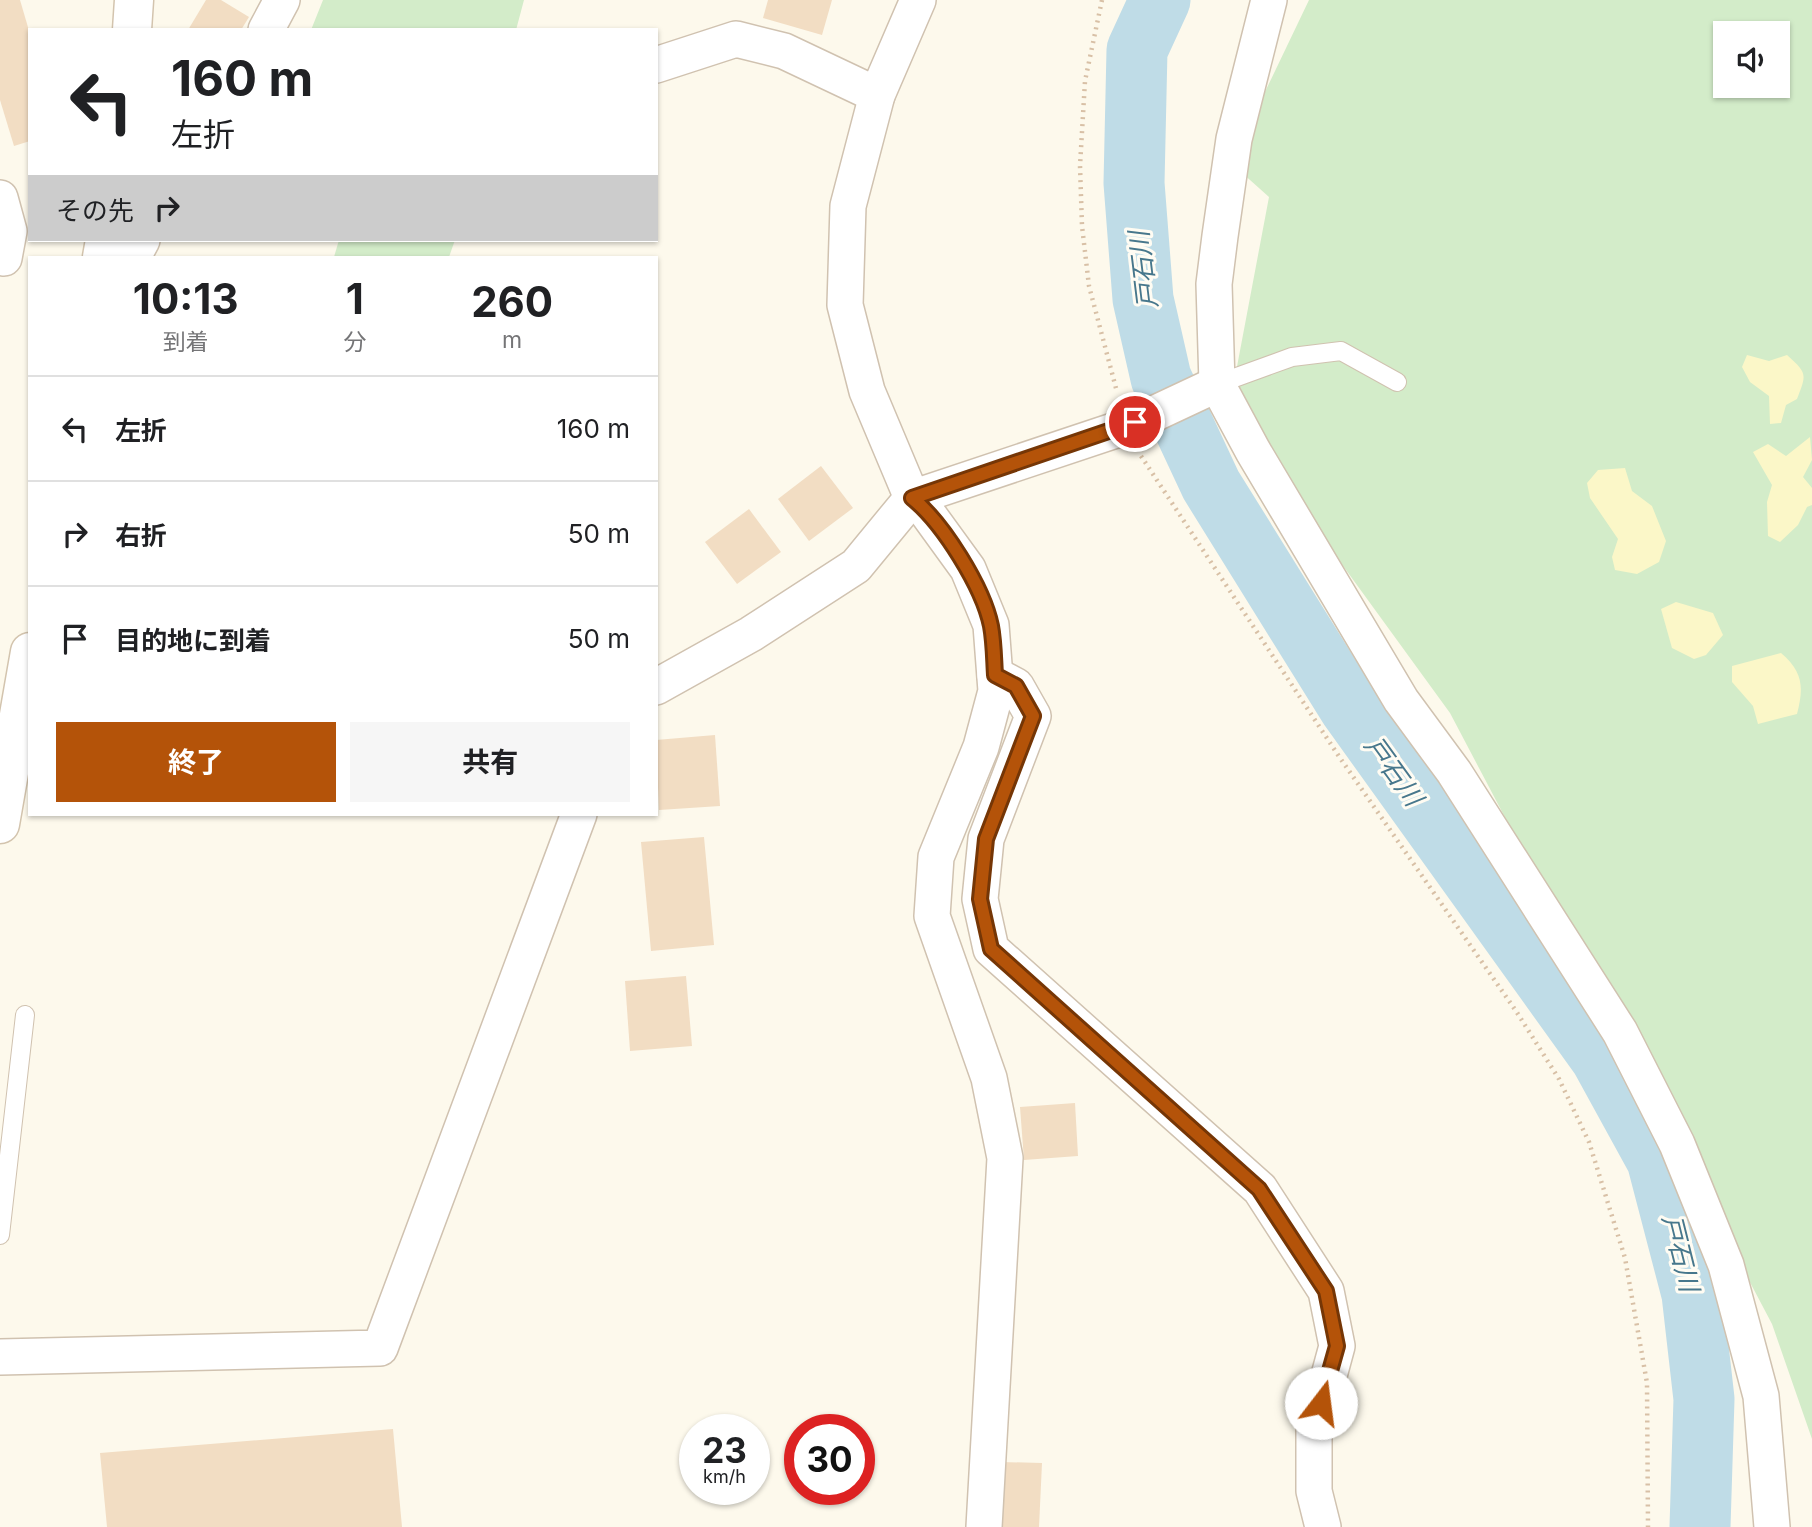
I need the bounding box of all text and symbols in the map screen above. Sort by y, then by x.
map controls [1713,21,1790,98]
button: sound [1713,21,1790,98]
text: 160 m [171,49,313,108]
icon: left [56,56,147,147]
text: 左折 [171,115,235,154]
icon: right [148,189,186,227]
text: その先 [56,195,134,226]
water label: 戸石川 [1122,226,1163,311]
text: 10:13 [133,273,239,324]
text: 1 [346,273,364,324]
text: 260 [471,276,553,327]
text: m [502,326,522,354]
text: 到着 [163,328,209,356]
text: 分 [343,328,366,356]
pin [1105,392,1165,452]
icon: arrive [1116,403,1154,441]
icon: left [56,410,94,448]
text: 160 m [557,413,630,444]
text: 左折 [115,415,167,446]
icon: right [56,515,94,553]
text: 50 m [568,518,630,549]
text: 右折 [115,520,167,551]
icon: arrive [56,620,94,658]
text: 50 m [568,623,630,654]
text: 目的地に到着 [115,625,271,656]
button: 終了 [56,722,336,802]
button: 共有 [350,722,630,802]
water label: 戸石川 [1359,730,1431,814]
water label: 戸石川 [1657,1211,1706,1297]
position arrow [1284,1366,1358,1440]
speed limit sign: 30 [784,1414,875,1505]
text: 23 [702,1429,747,1471]
text: km/h [703,1466,746,1487]

